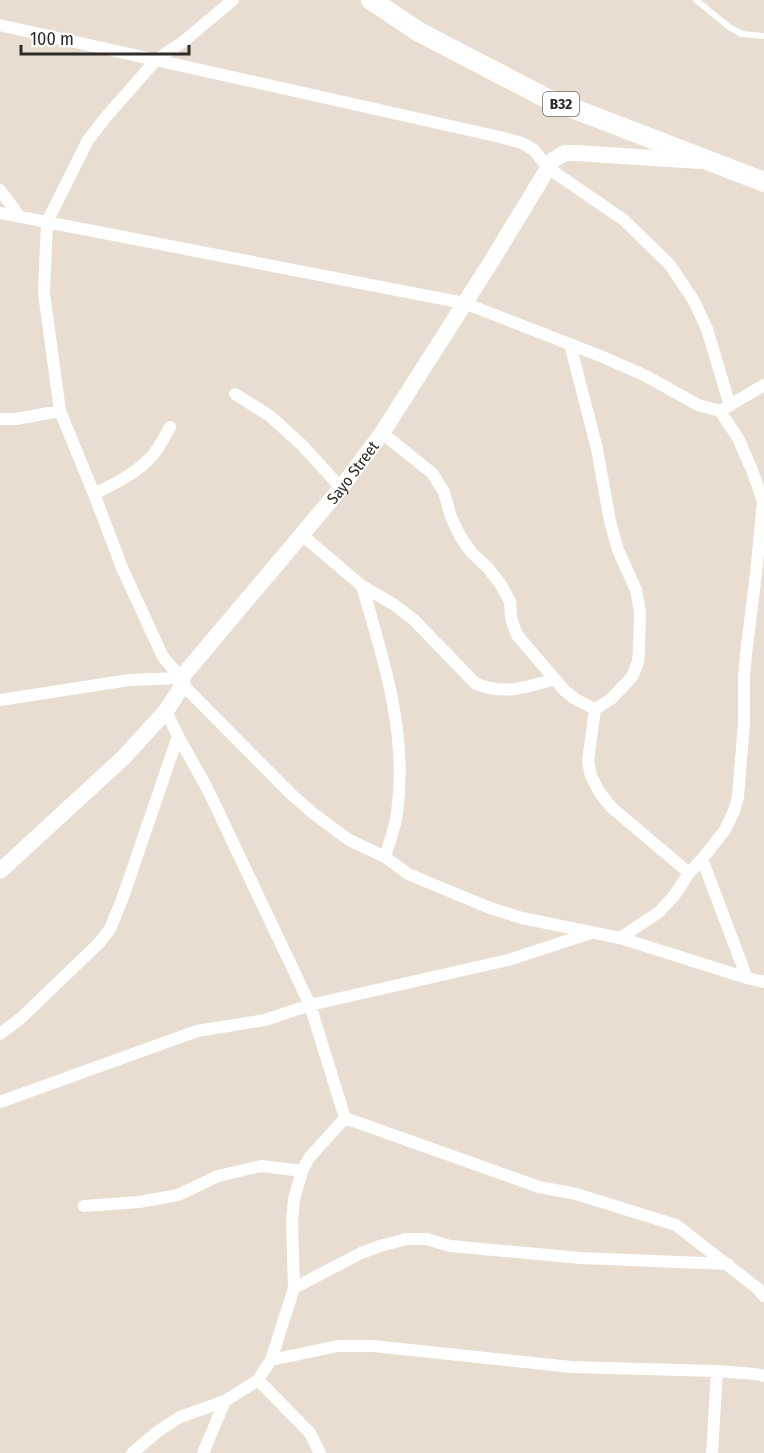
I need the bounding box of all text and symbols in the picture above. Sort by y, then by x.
scale bar [21,18,189,56]
text: 100 m [30,28,74,50]
road number: B32 [543,92,579,116]
street label: Sayo Street [322,436,383,508]

